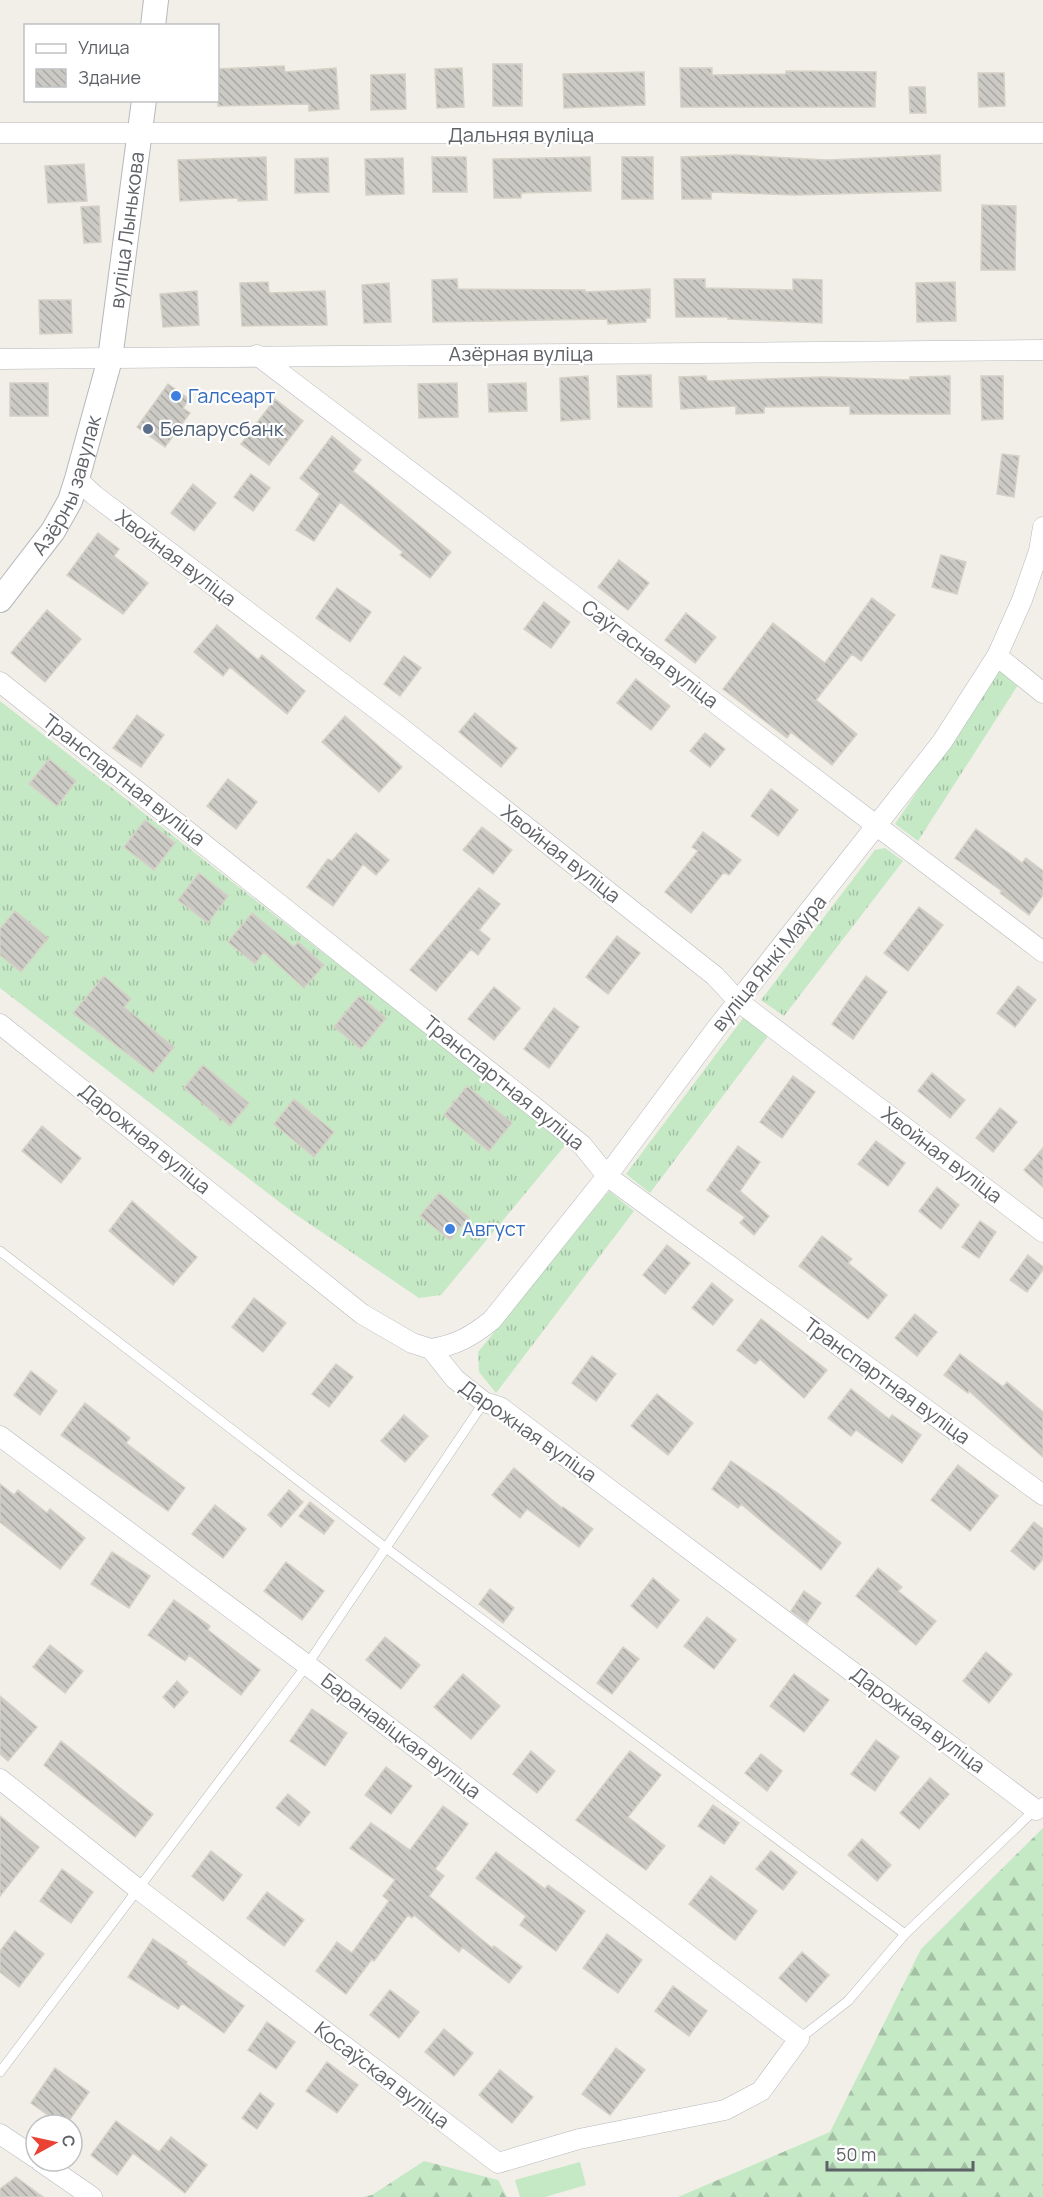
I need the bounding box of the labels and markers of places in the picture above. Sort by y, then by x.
place label: Галсеарт [188,382,275,409]
marker: Галсеарт [169,389,183,403]
place label: Беларусбанк [160,415,285,442]
marker: Беларусбанк [141,422,155,436]
place label: Август [462,1215,526,1242]
marker: Август [443,1222,457,1236]

